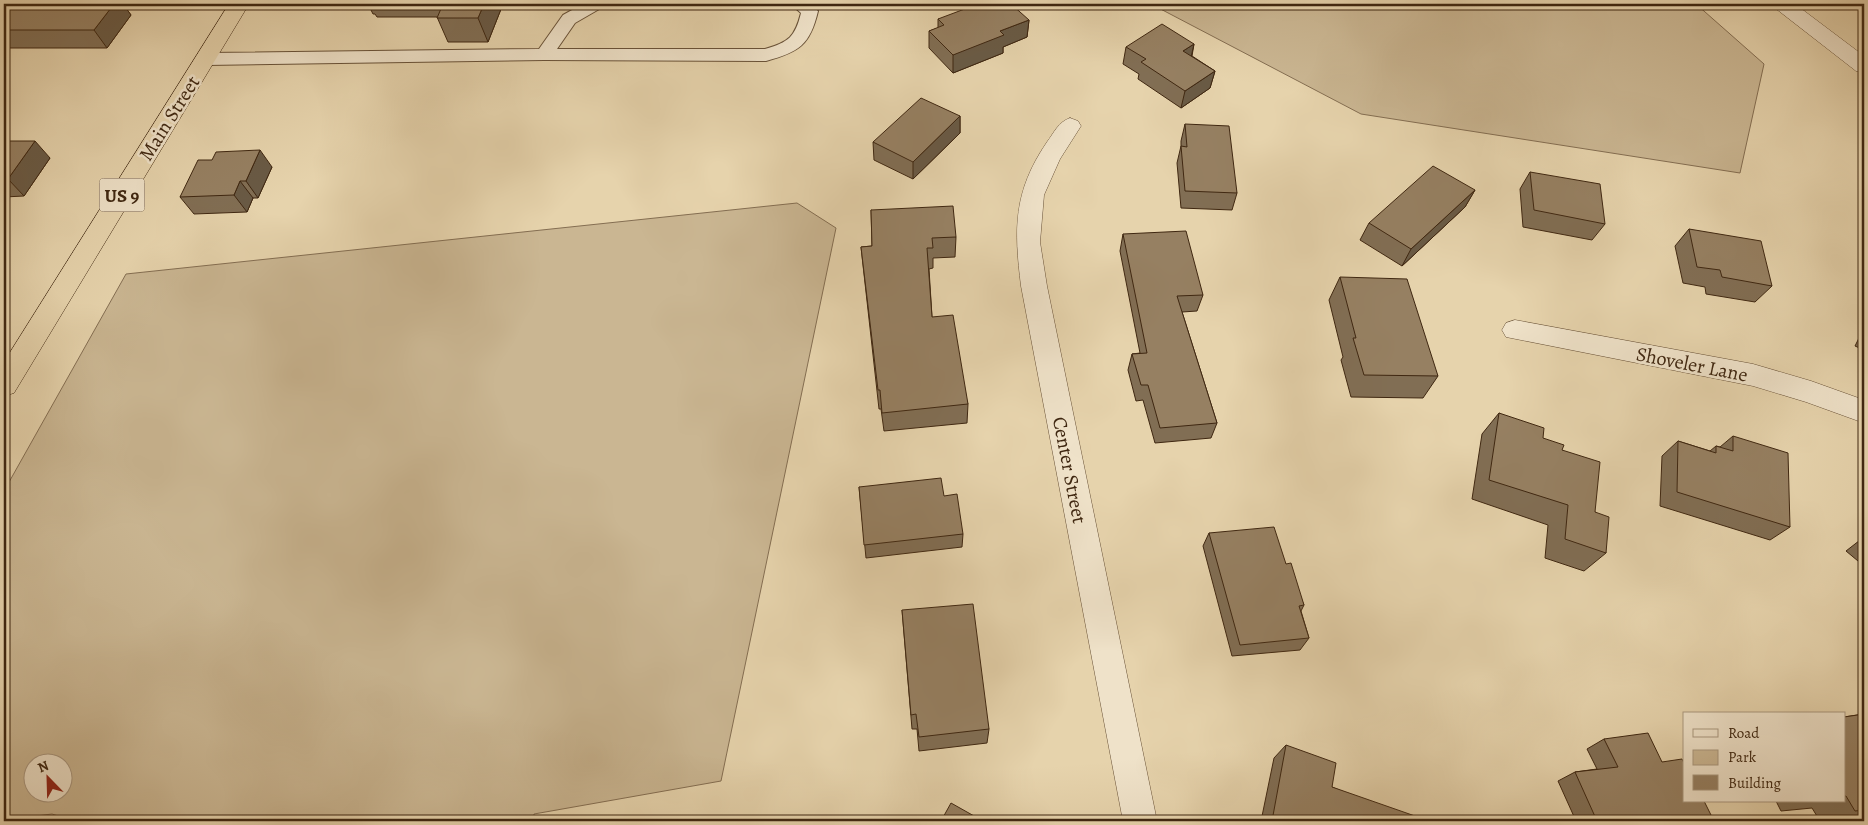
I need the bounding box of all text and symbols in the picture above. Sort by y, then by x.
street label: Main Street [133,70,206,166]
road number: US 9 [100,178,144,212]
street label: Shoveler Lane [1634,340,1750,389]
street label: Center Street [1046,414,1093,526]
legend [1683,712,1846,802]
text: Road [1728,723,1760,743]
text: Park [1728,747,1757,767]
north arrow [22,752,72,802]
text: N [35,756,52,777]
text: Building [1728,773,1781,793]

